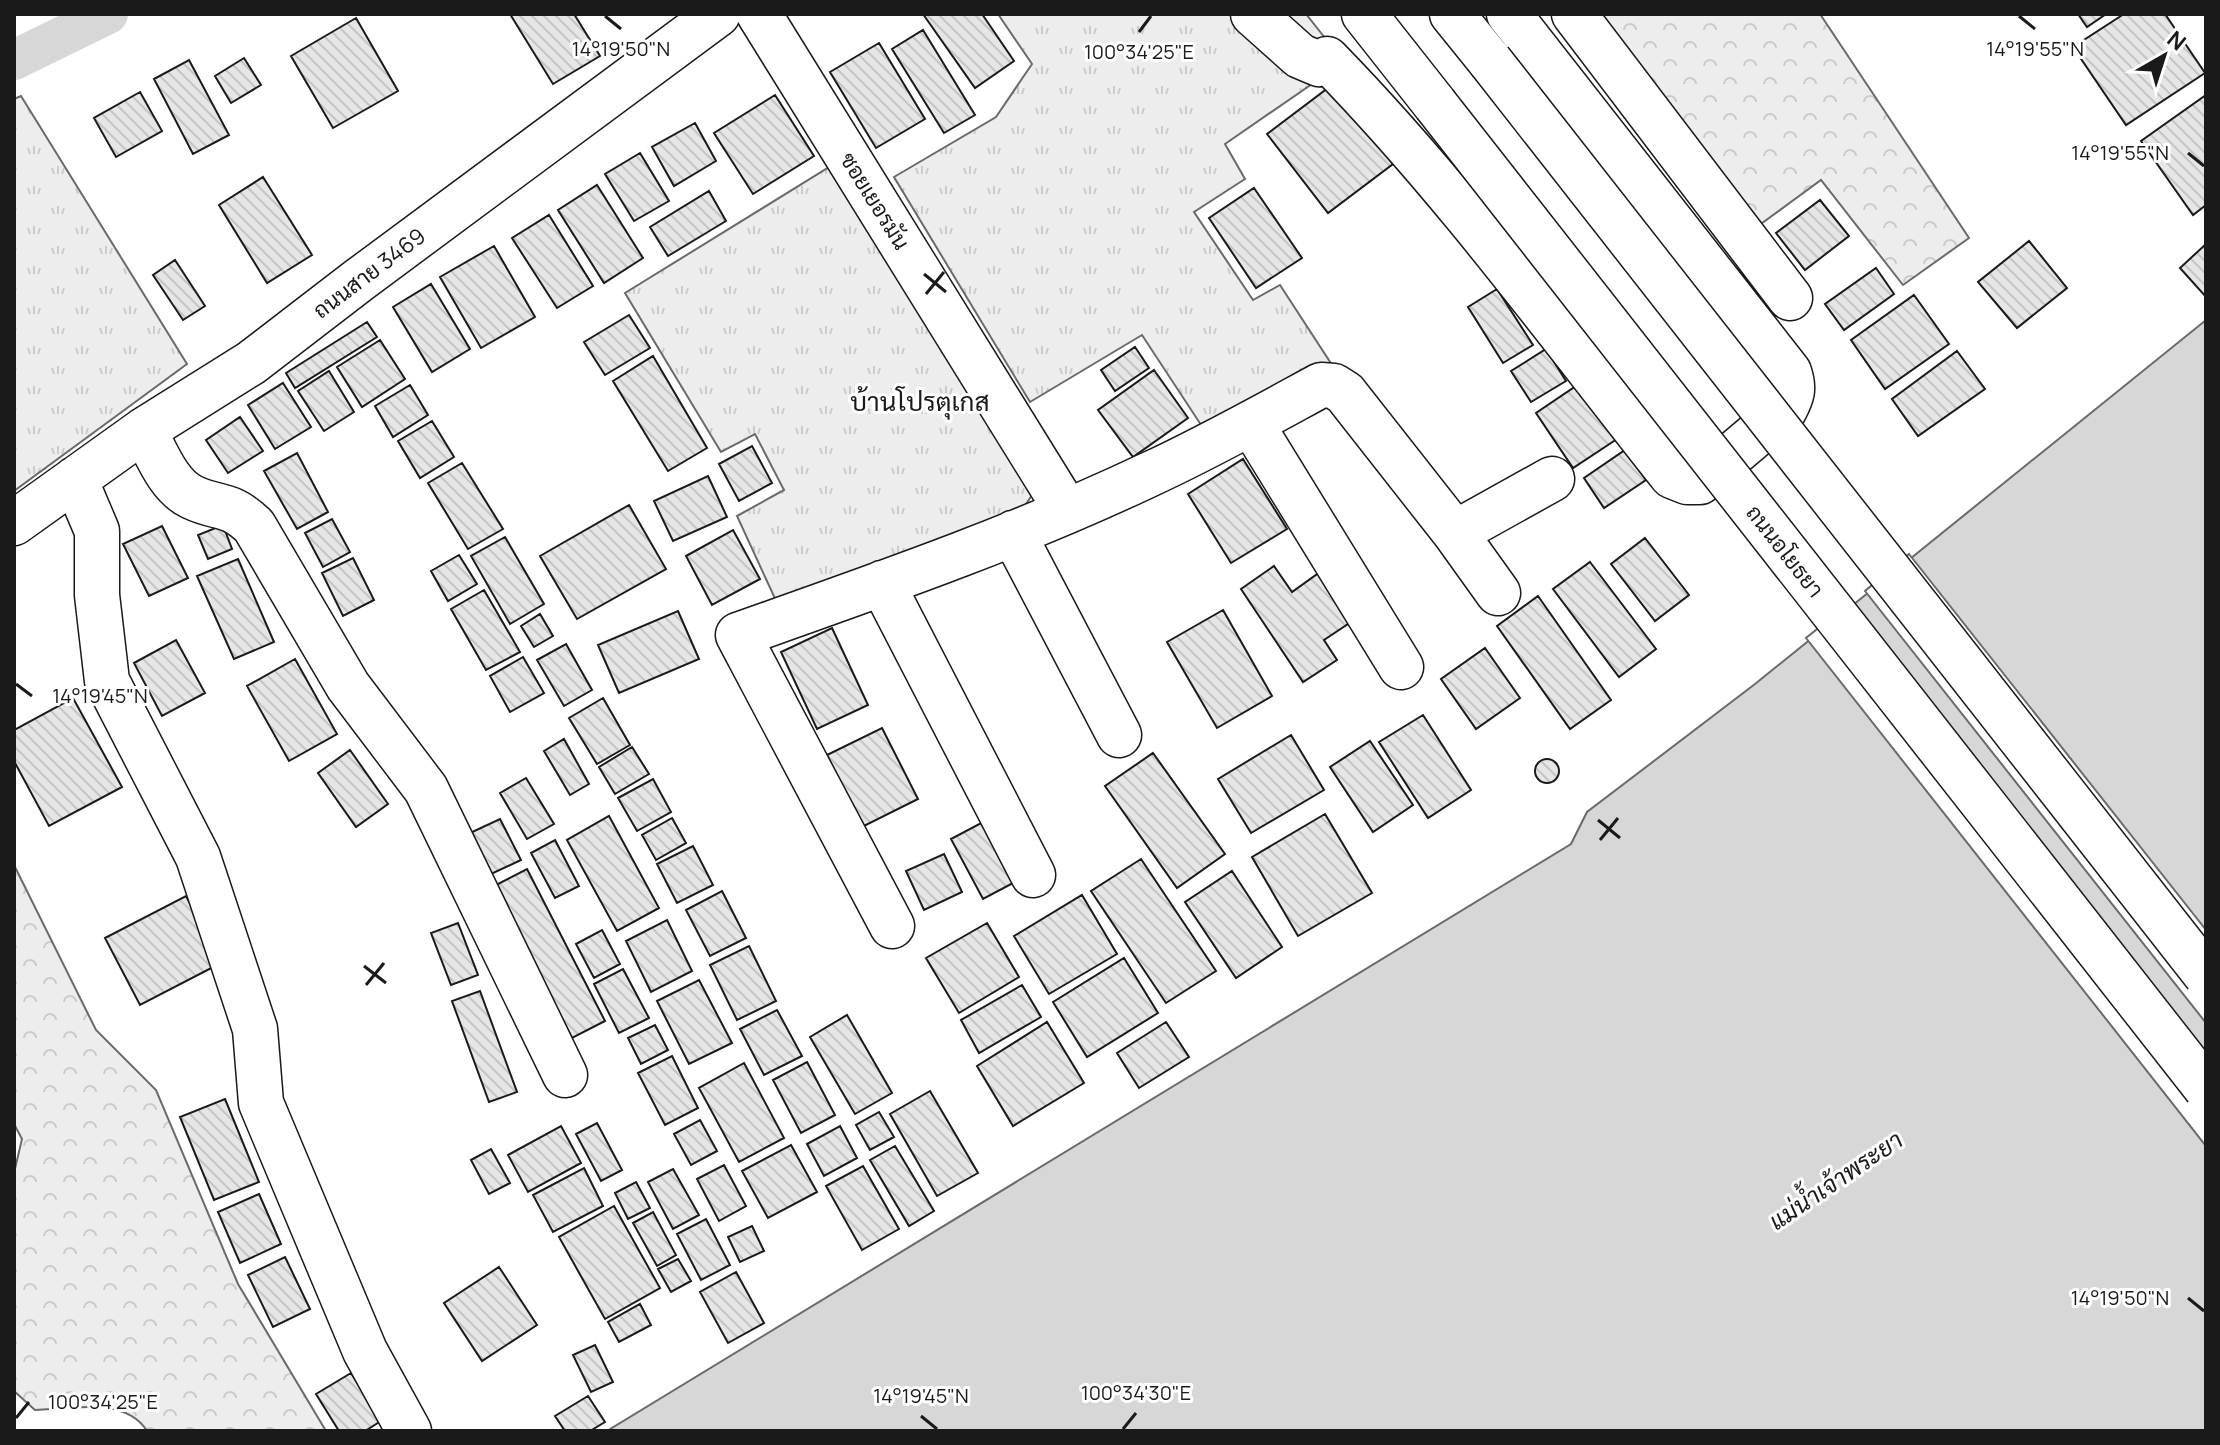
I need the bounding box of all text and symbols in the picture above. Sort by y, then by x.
north arrow [2124,16,2204,96]
text: N [2161,24,2192,57]
text: 14°19'50"N [572,35,670,62]
text: 14°19'55"N [1986,35,2084,62]
text: 100°34'25"E [1084,38,1194,65]
text: 14°19'55"N [2071,139,2169,166]
street label: ซอยเยอรมัน [833,147,917,255]
street label: ถนนสาย 3469 [307,221,431,325]
district label: บ้านโปรตุเกส [850,383,990,420]
street label: ถนนอโยธยา [1739,498,1831,604]
text: 14°19'45"N [52,682,148,709]
water label: แม่น้ำเจ้าพระยา [1761,1121,1909,1237]
text: 14°19'50"N [2071,1284,2169,1311]
text: 100°34'30"E [1081,1379,1191,1406]
text: 14°19'45"N [873,1382,969,1409]
text: 100°34'25"E [48,1388,158,1415]

